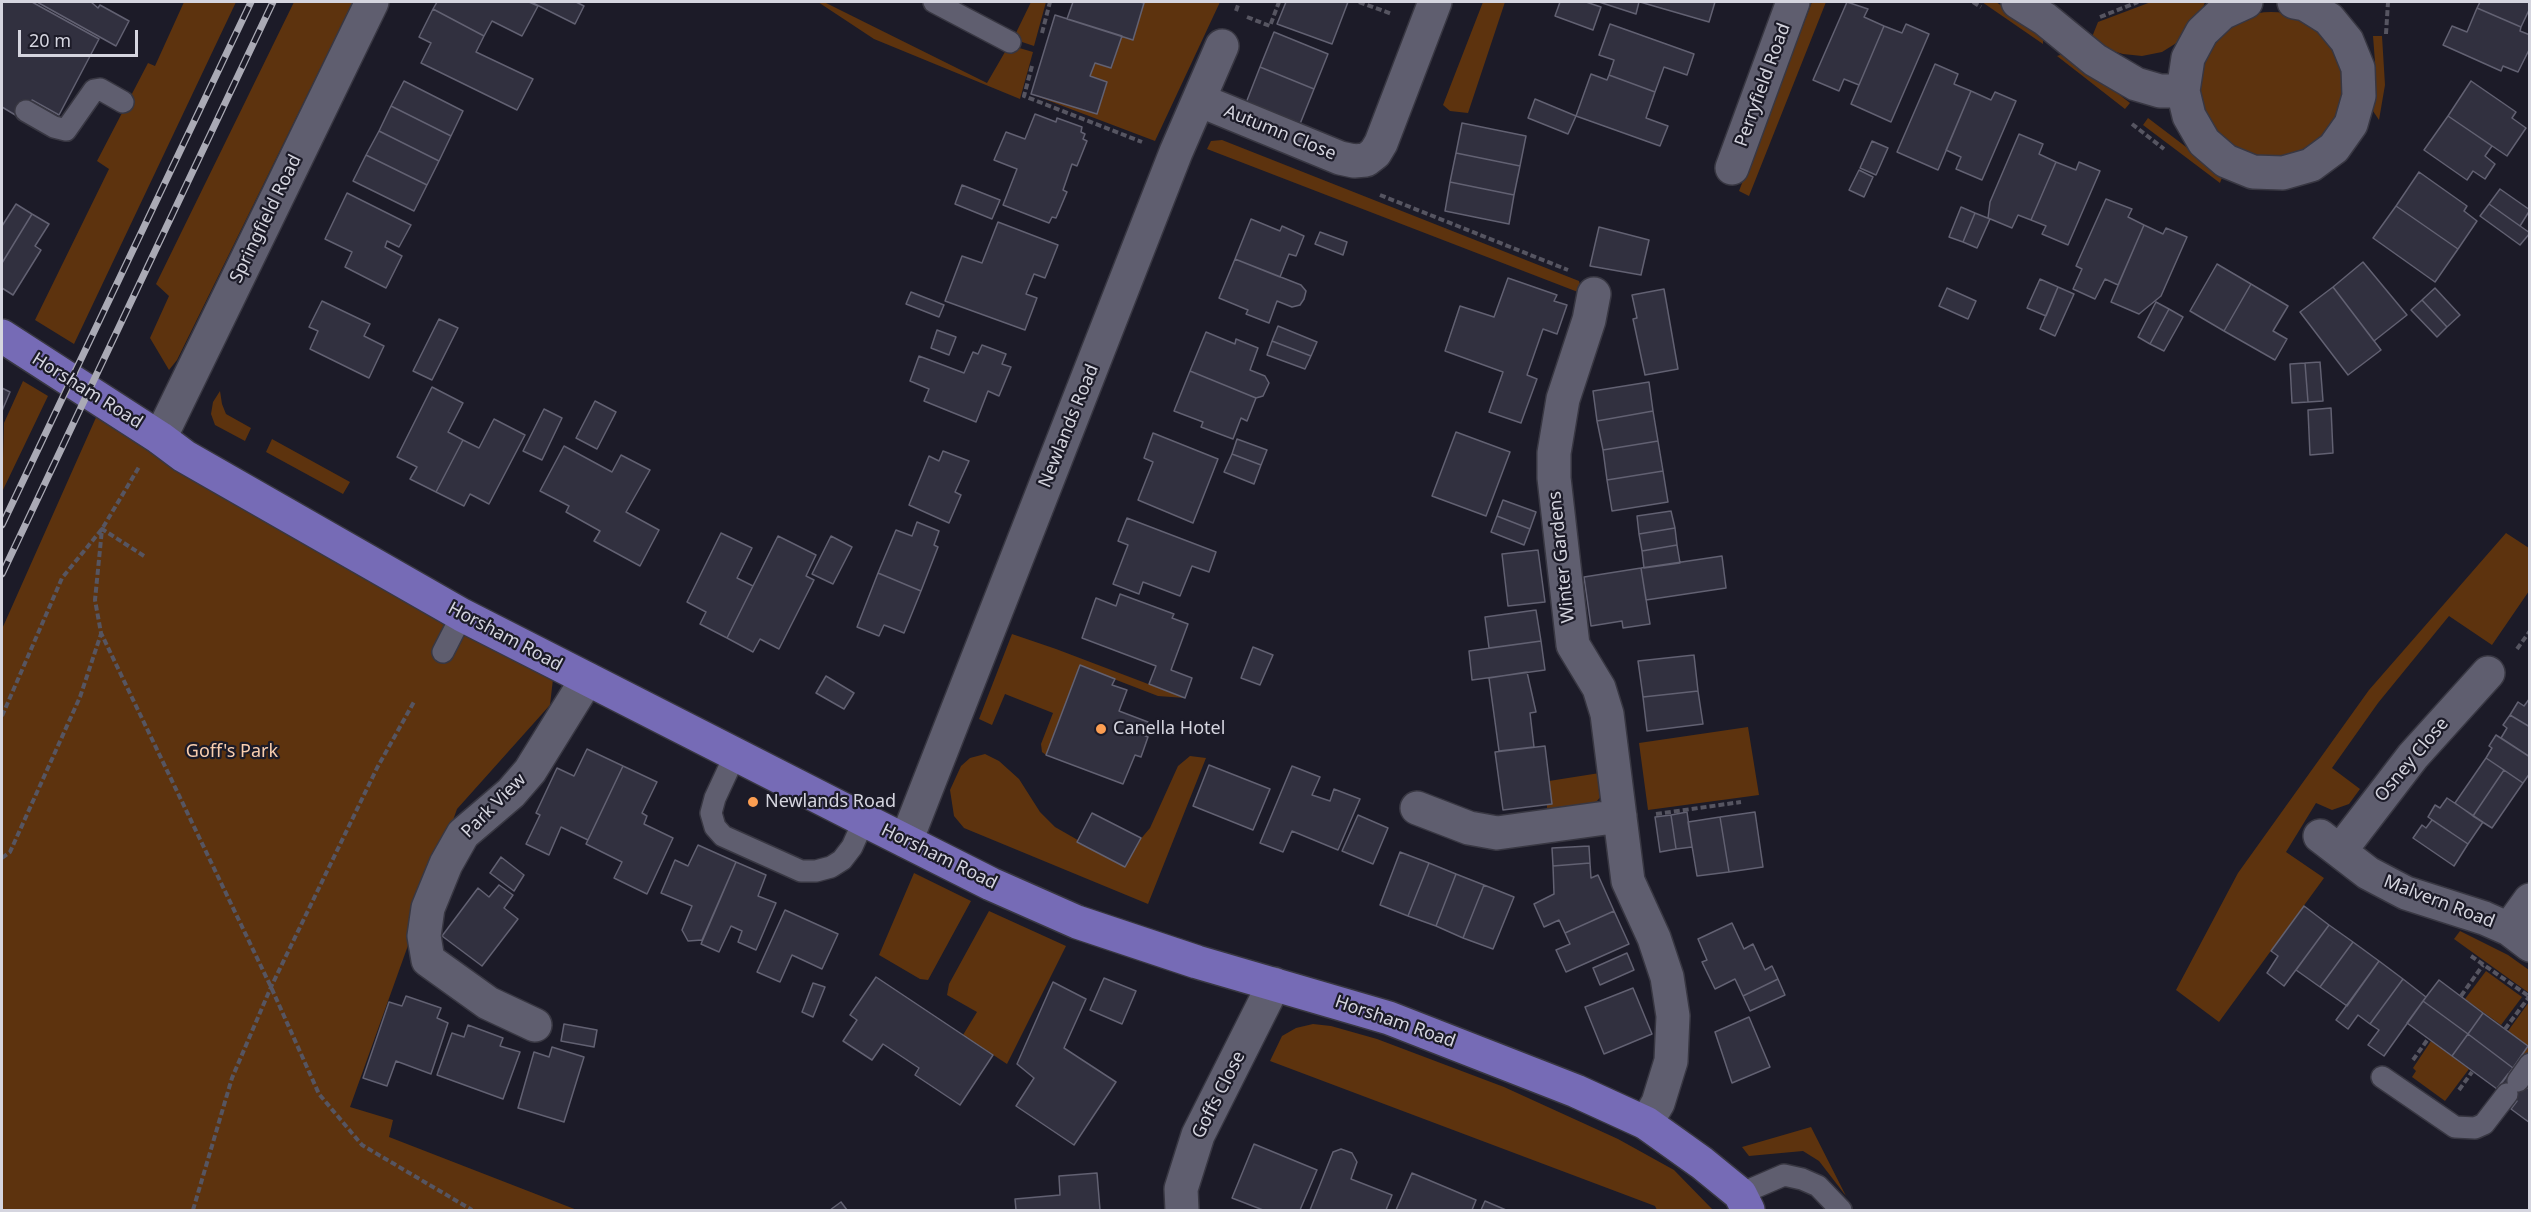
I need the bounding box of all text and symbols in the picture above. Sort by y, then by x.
scale bar [21,18,141,56]
street label: Perryfield Road [1731,20,1795,150]
text: 20 m [29,28,71,52]
street label: Autumn Close [1221,101,1339,165]
street label: Springfield Road [226,151,306,287]
street label: Horsham Road [28,348,146,434]
street label: Newlands Road [1034,361,1104,491]
street label: Winter Gardens [1544,490,1580,624]
street label: Horsham Road [444,598,566,676]
street label: Osney Close [2371,714,2453,806]
place label: Canella Hotel [1113,718,1225,740]
marker: Canella Hotel [1094,722,1108,736]
park label: Goff's Park [186,741,278,763]
street label: Park View [457,769,531,843]
place label: Newlands Road [765,791,896,813]
marker: Newlands Road [746,795,760,809]
street label: Horsham Road [878,820,1000,894]
street label: Malvern Road [2381,871,2497,933]
street label: Horsham Road [1332,991,1458,1053]
street label: Goffs Close [1188,1048,1250,1142]

